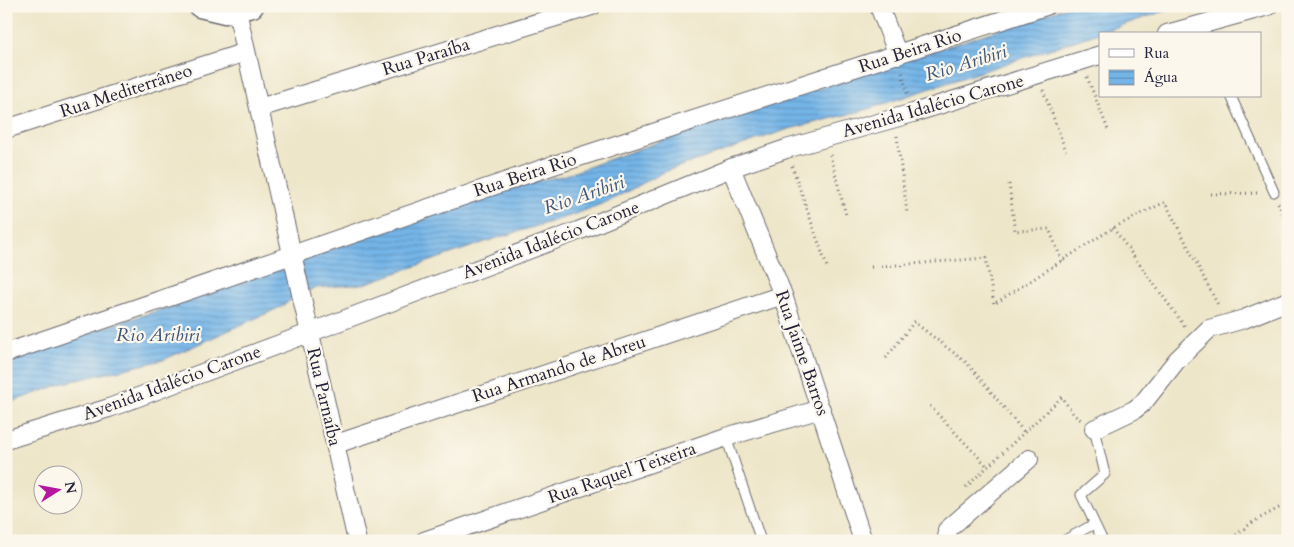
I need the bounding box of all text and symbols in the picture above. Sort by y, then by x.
street label: Rua Beira Rio [855,23,965,79]
street label: Rua Paraíba [379,32,473,82]
legend [1099,32,1262,98]
water label: Rio Aribiri [922,38,1011,88]
text: Rua [1144,43,1170,63]
street label: Rua Mediterrâneo [57,58,196,124]
text: Água [1144,67,1178,87]
street label: Avenida Idalécio Carone [839,68,1027,144]
street label: Rua Beira Rio [470,147,580,203]
water label: Rio Aribiri [540,169,629,221]
street label: Avenida Idalécio Carone [459,195,643,285]
street label: Rua Jaime Barros [769,287,835,419]
water label: Rio Aribiri [116,322,201,348]
street label: Rua Armando de Abreu [469,329,649,409]
street label: Avenida Idalécio Carone [79,339,265,427]
street label: Rua Parnaíba [301,345,348,449]
street label: Rua Raquel Teixeira [545,436,700,510]
north arrow [32,464,82,514]
text: N [60,480,81,495]

